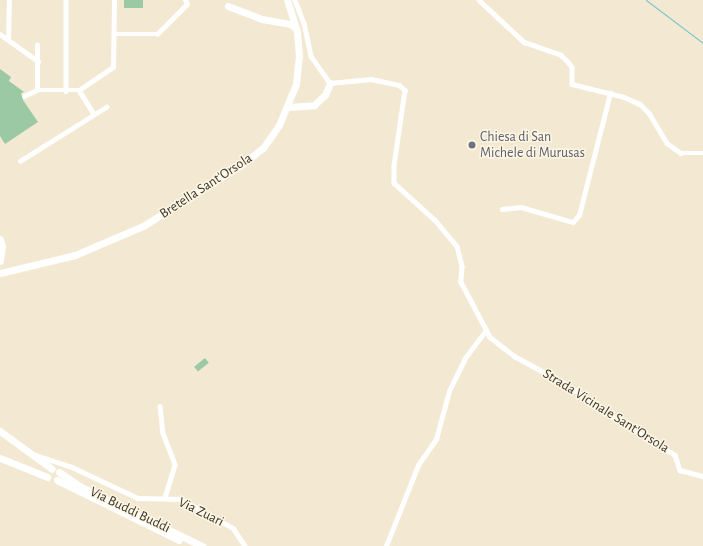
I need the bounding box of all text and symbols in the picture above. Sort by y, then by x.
place label: Chiesa di San Michele di Murusas [480,129,585,162]
marker: Chiesa di San Michele di Murusas [467,140,477,150]
street label: Bretella Sant'Orsola [157,150,255,222]
street label: Strada Vicinale Sant'Orsola [540,365,672,457]
street label: Via Buddi Buddi [87,483,173,537]
street label: Via Zuari [175,494,227,530]

